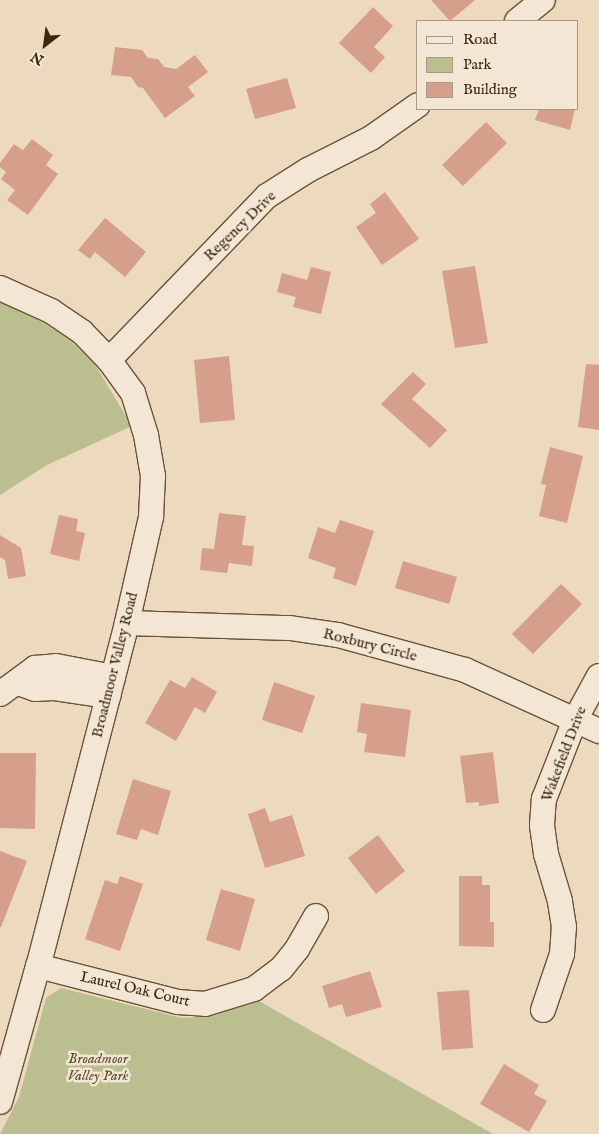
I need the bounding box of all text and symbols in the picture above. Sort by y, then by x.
north arrow [20,20,70,70]
legend [416,20,579,110]
text: Road [463,30,497,49]
text: N [28,47,47,69]
text: Park [463,55,492,74]
text: Building [463,80,517,99]
street label: Regency Drive [200,187,280,265]
street label: Broadmoor Valley Road [88,590,142,740]
street label: Roxbury Circle [321,625,419,665]
street label: Wakefield Drive [538,704,590,804]
street label: Laurel Oak Court [78,968,192,1010]
park label: Broadmoor Valley Park [67,1049,129,1084]

